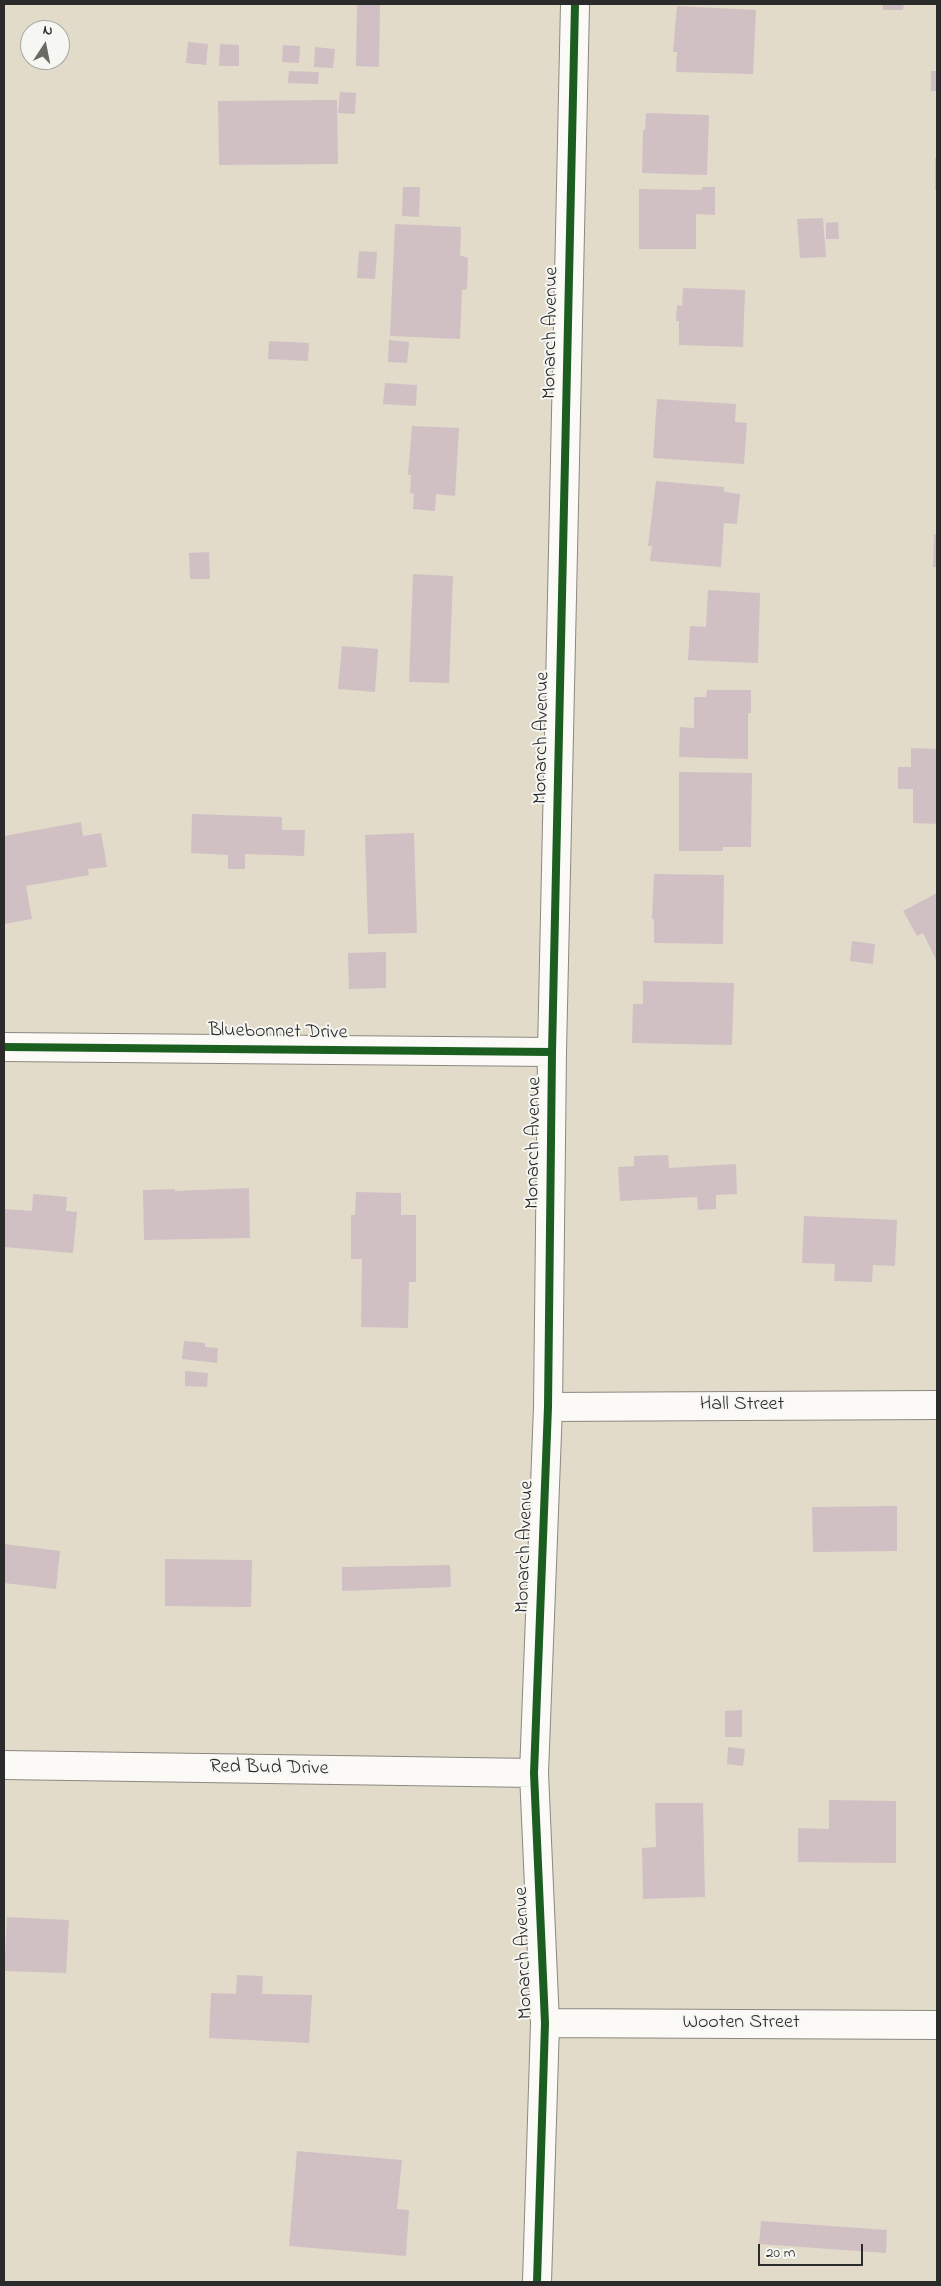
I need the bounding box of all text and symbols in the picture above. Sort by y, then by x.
north arrow [20,20,70,70]
text: N [41,20,54,42]
street label: Monarch Avenue [539,267,565,399]
street label: Monarch Avenue [530,672,556,804]
street label: Bluebonnet Drive [208,1020,348,1046]
street label: Monarch Avenue [522,1077,548,1209]
street label: Hall Street [700,1394,784,1418]
street label: Monarch Avenue [512,1480,540,1614]
street label: Red Bud Drive [209,1756,329,1782]
street label: Monarch Avenue [511,1886,539,2020]
street label: Wooten Street [682,2012,800,2036]
scale bar [761,2234,866,2266]
text: 20 m [766,2242,795,2264]

